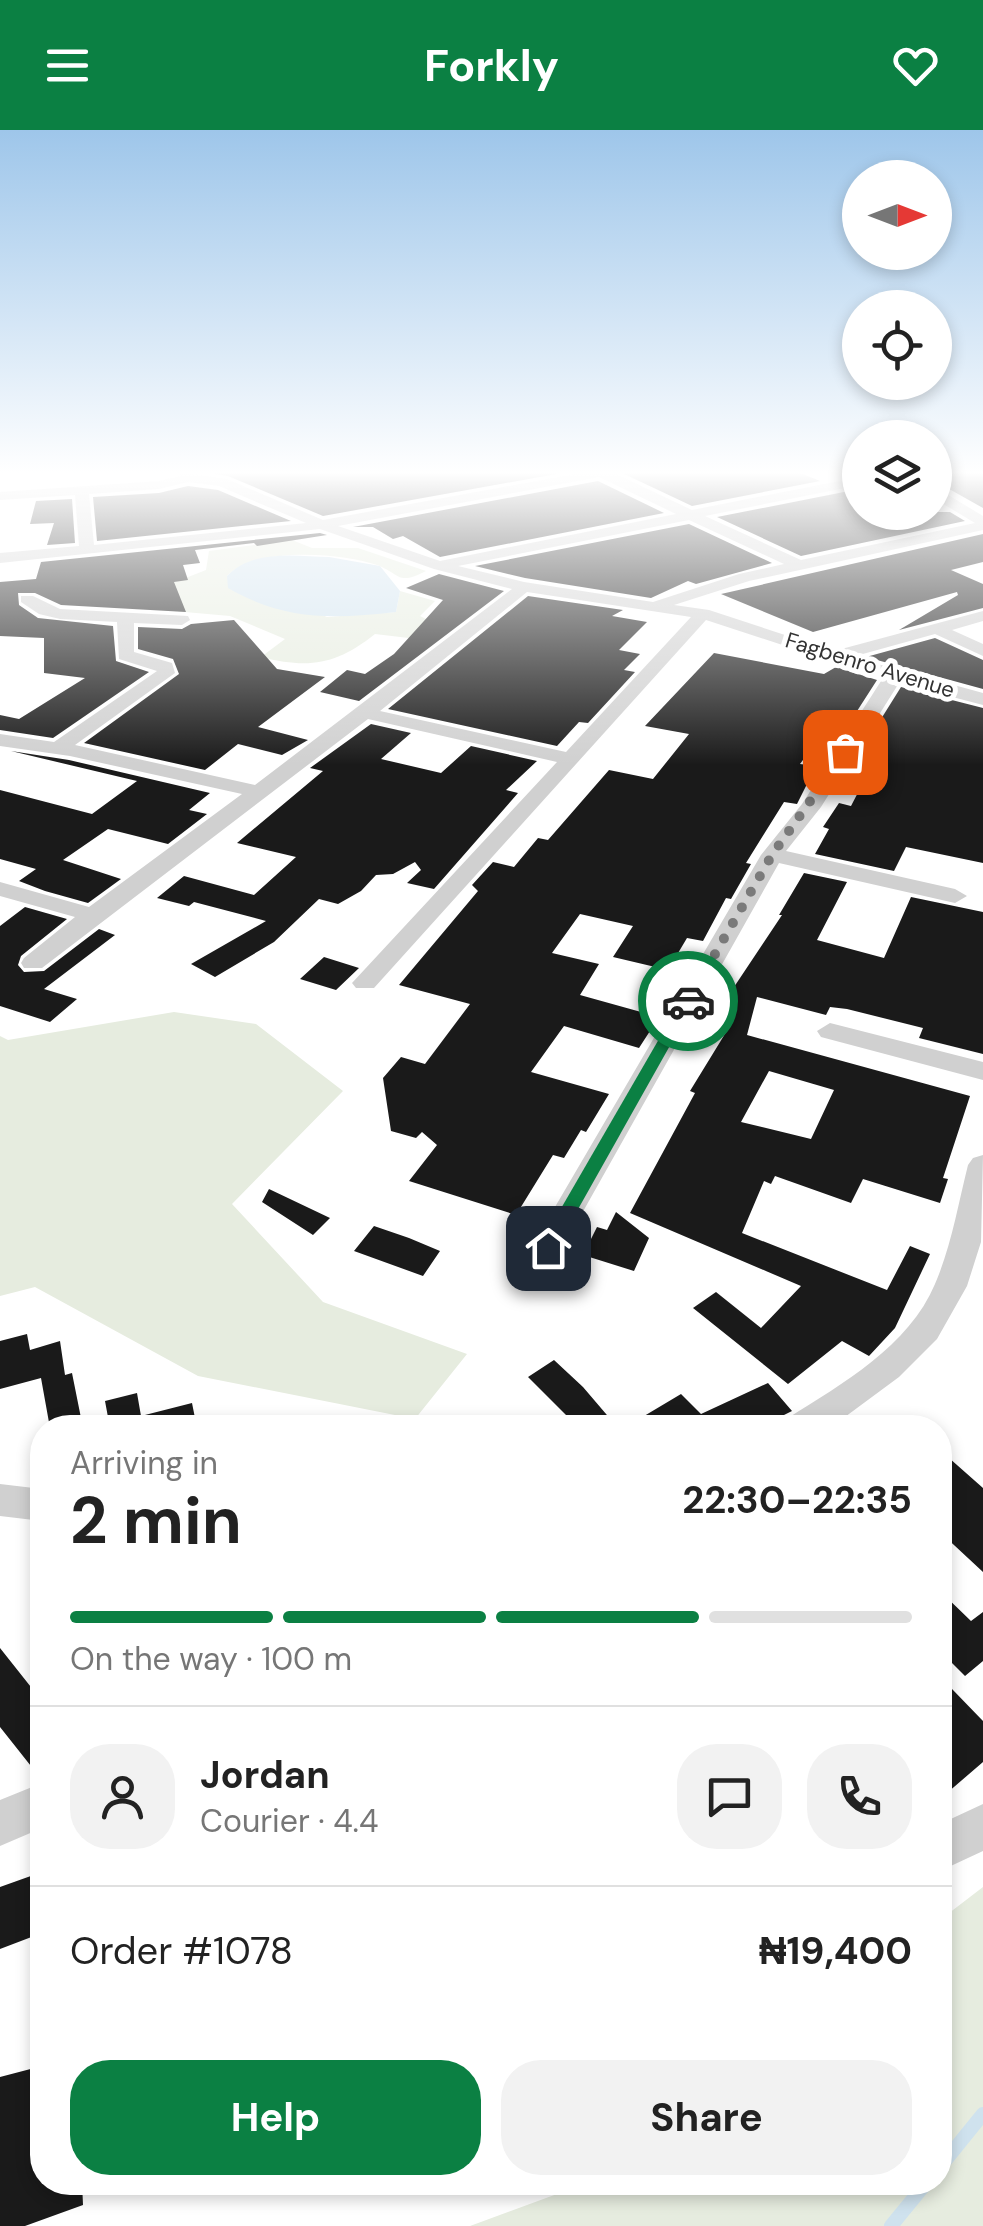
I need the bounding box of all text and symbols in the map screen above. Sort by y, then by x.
text: Forkly [424,36,559,95]
icon: menu [40,38,95,93]
icon: heart [888,38,943,93]
north arrow [842,160,952,270]
map controls [842,160,952,530]
button: locate [842,290,952,400]
button: layers [842,420,952,530]
street label: Fagbenro Avenue [782,625,958,705]
pin [803,710,888,795]
icon: bag [818,725,873,780]
courier [638,951,738,1051]
icon: car [661,974,716,1029]
pin [506,1206,591,1291]
icon: home [521,1221,576,1276]
text: Arriving in [70,1442,218,1484]
text: 22:30–22:35 [682,1475,912,1525]
text: 2 min [70,1479,242,1563]
text: On the way · 100 m [70,1638,352,1680]
button: person [70,1744,175,1849]
button: chat [677,1744,782,1849]
button: phone [807,1744,912,1849]
text: Jordan [200,1750,330,1800]
text: Courier · 4.4 [200,1800,378,1842]
text: Order #1078 [70,1926,293,1976]
text: ₦19,400 [759,1926,912,1976]
button: Help [70,2060,481,2175]
button: Share [501,2060,912,2175]

